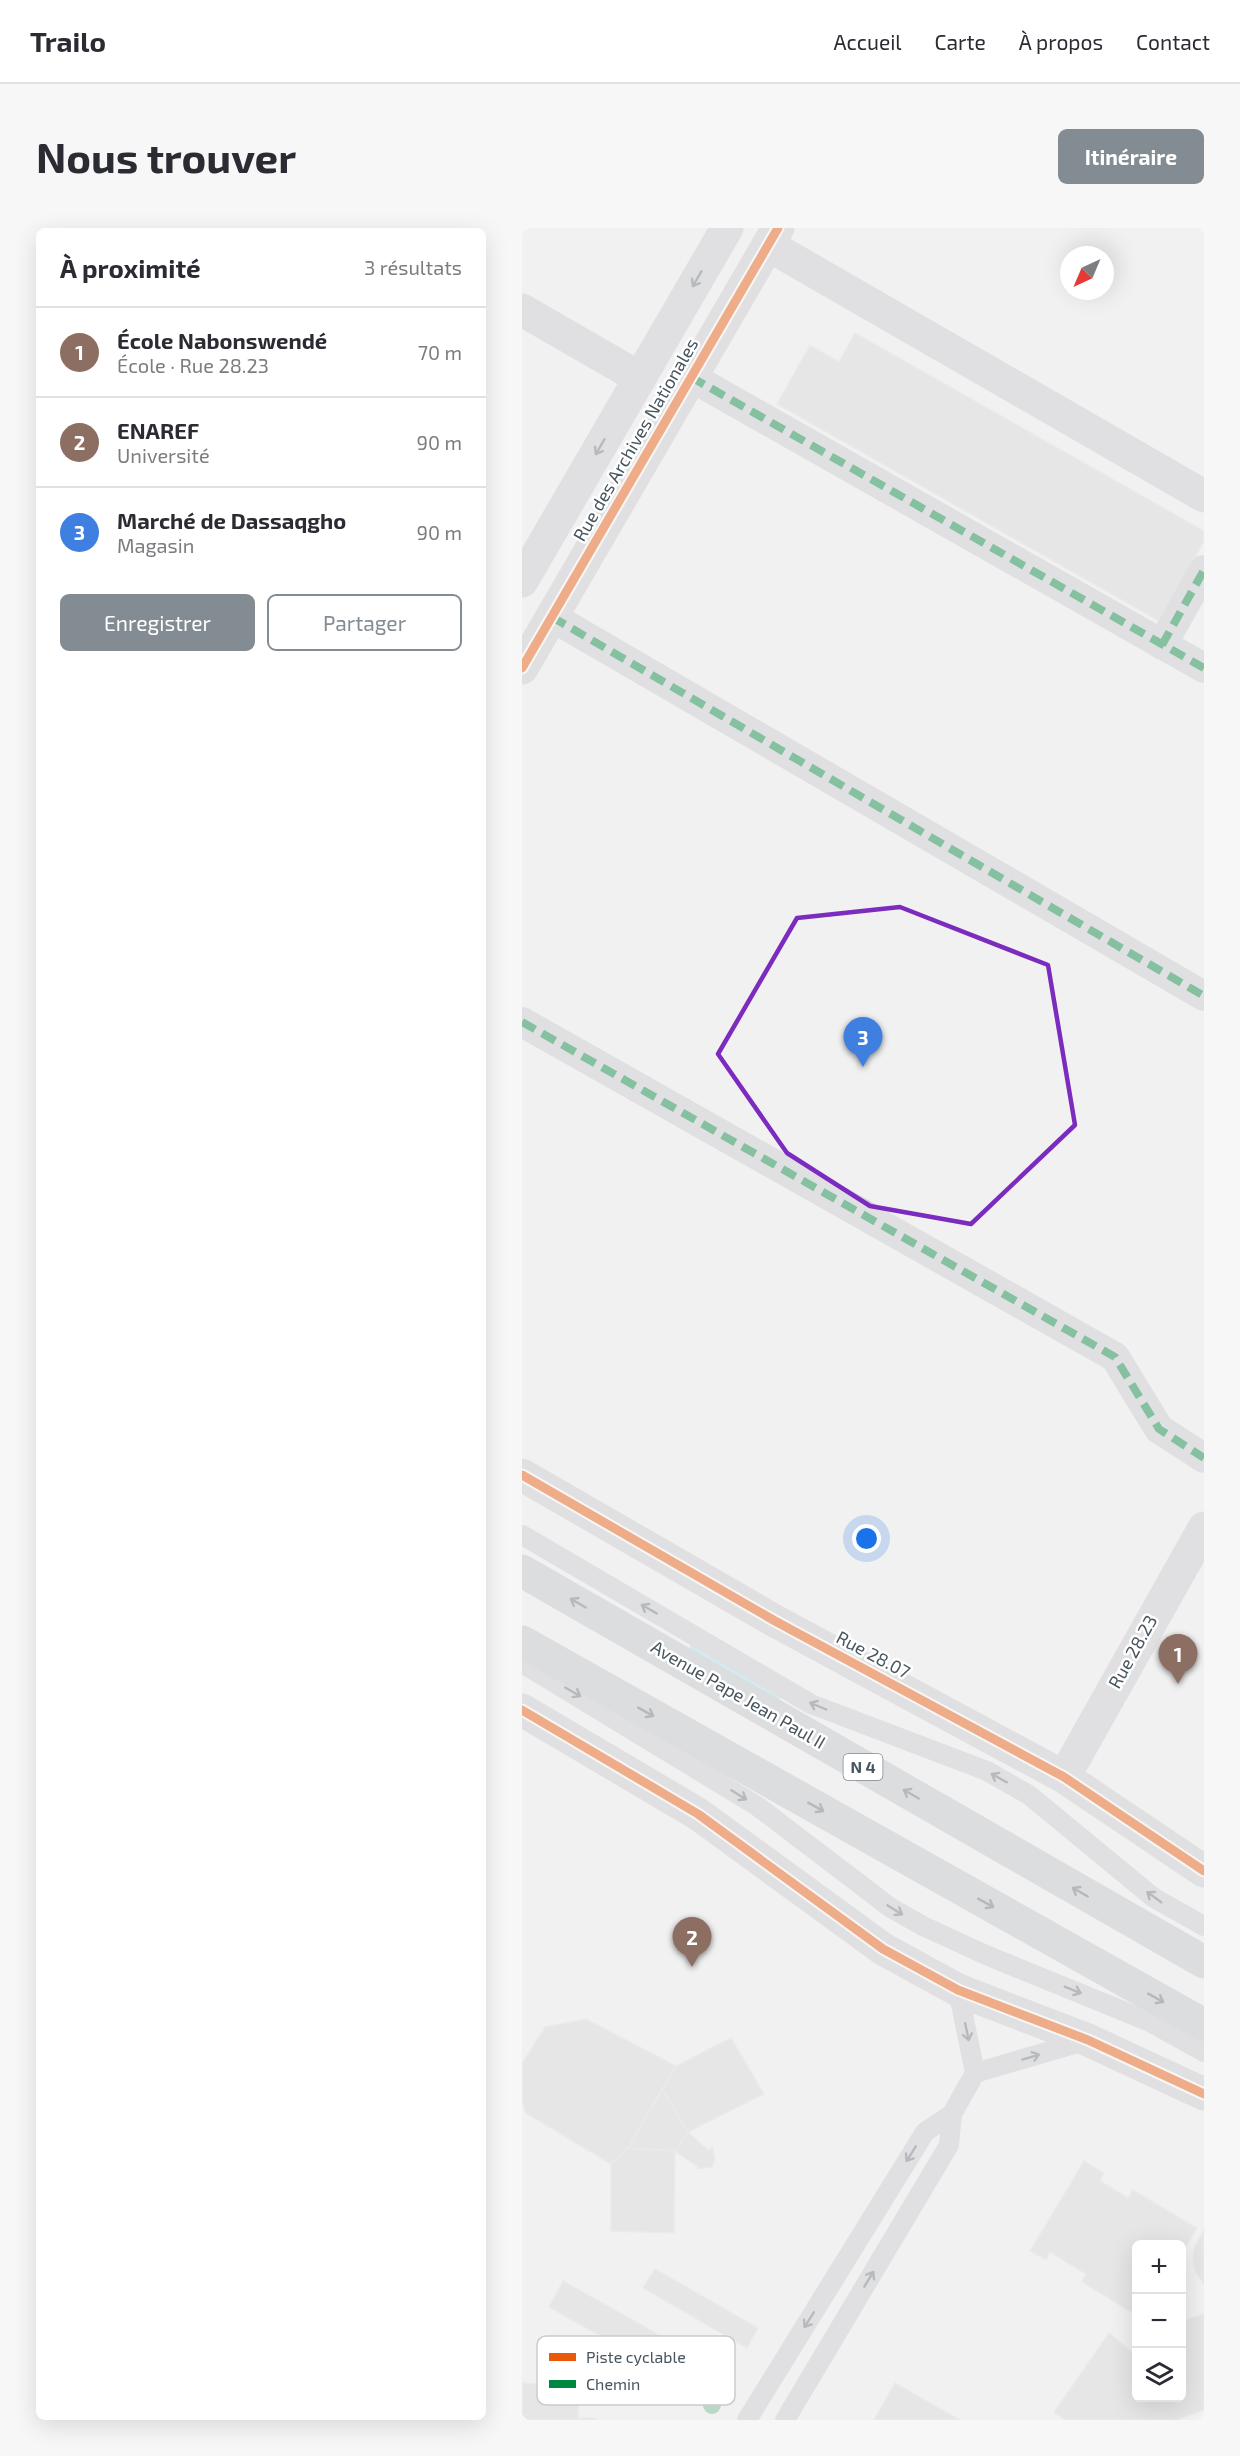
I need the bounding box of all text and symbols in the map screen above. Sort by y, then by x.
text: Trailo [30,24,106,58]
text: Accueil [833,29,902,54]
text: Carte [935,29,986,54]
text: À propos [1019,29,1103,54]
text: Contact [1136,29,1210,54]
button: Itinéraire [1058,129,1204,184]
text: Nous trouver [36,131,296,181]
north arrow [1060,246,1114,300]
text: À proximité [60,252,201,283]
text: 3 résultats [364,255,462,279]
one-way arrow [691,270,703,287]
text: École Nabonswendé [117,327,327,353]
street label: Rue des Archives Nationales [568,334,702,545]
text: 1 [75,340,84,364]
text: 70 m [418,340,462,364]
text: École · Rue 28.23 [117,353,269,377]
text: ENAREF [117,417,199,443]
text: 2 [74,430,85,454]
text: 90 m [417,430,462,454]
one-way arrow [593,438,605,455]
text: Université [117,443,210,467]
text: Marché de Dassaqgho [117,507,346,533]
text: 3 [74,520,85,544]
text: 90 m [417,520,462,544]
text: Magasin [117,533,194,557]
button: Enregistrer [60,594,255,651]
button: Partager [267,594,462,651]
pin: 3 [844,1018,882,1067]
your location [852,1524,881,1553]
one-way arrow [570,1597,587,1609]
one-way arrow [641,1603,658,1615]
street label: Rue 28.23 [1103,1611,1161,1692]
street label: Rue 28.07 [833,1626,914,1683]
pin: 1 [1158,1634,1198,1684]
street label: Avenue Pape Jean Paul II [647,1635,830,1753]
one-way arrow [564,1686,581,1698]
one-way arrow [810,1700,828,1711]
one-way arrow [637,1706,654,1718]
road number: N 4 [844,1754,882,1780]
one-way arrow [991,1772,1008,1784]
one-way arrow [730,1788,747,1801]
one-way arrow [903,1788,920,1800]
one-way arrow [807,1801,824,1813]
one-way arrow [1072,1885,1089,1897]
one-way arrow [1146,1891,1162,1903]
one-way arrow [977,1897,994,1909]
one-way arrow [886,1905,903,1917]
pin: 2 [672,1918,712,1967]
one-way arrow [1063,1985,1082,1996]
one-way arrow [1147,1992,1164,2004]
one-way arrow [962,2021,973,2041]
one-way arrow [1021,2051,1040,2062]
one-way arrow [905,2145,917,2162]
map controls [1132,2240,1186,2402]
button: + [1132,2240,1186,2294]
one-way arrow [864,2271,875,2289]
button: − [1132,2294,1186,2348]
one-way arrow [802,2311,814,2328]
legend [537,2336,735,2405]
text: Piste cyclable [586,2347,686,2366]
button: layers [1132,2348,1186,2402]
text: Chemin [586,2374,640,2393]

